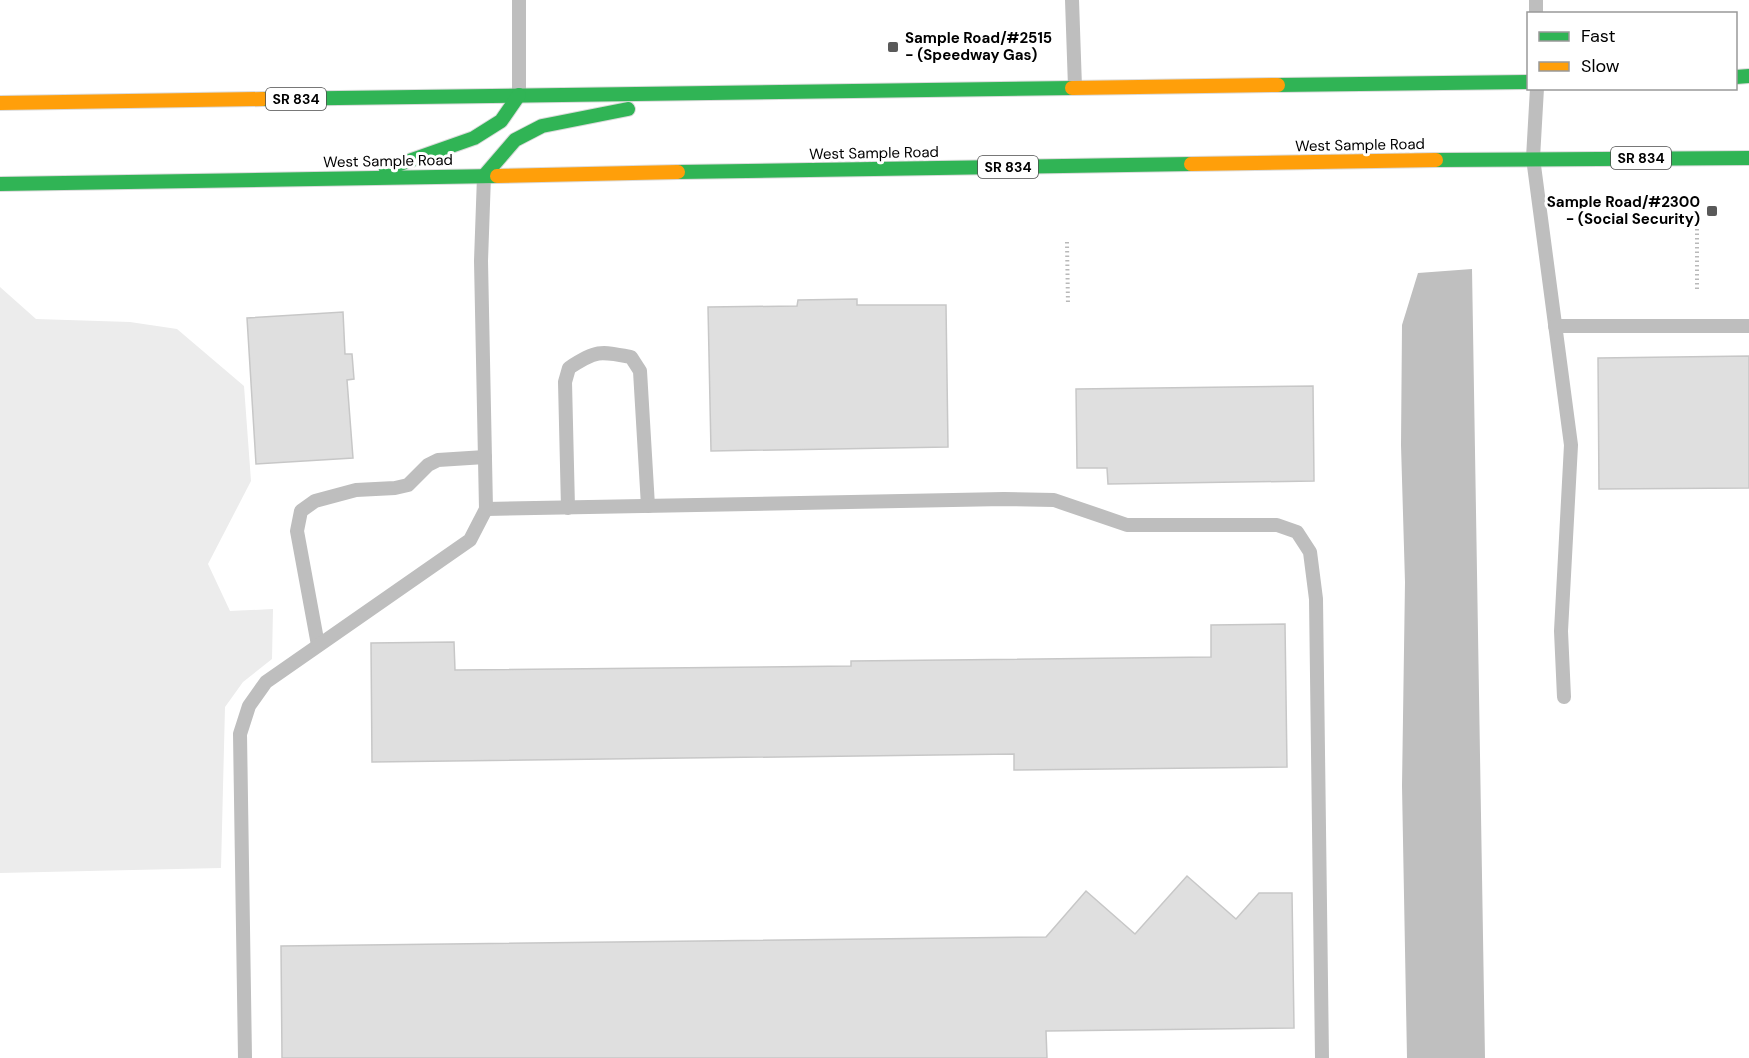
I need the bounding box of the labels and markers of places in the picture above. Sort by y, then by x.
place label: Sample Road/#2515 - (Speedway Gas) [905,28,1052,65]
marker: Sample Road/#2515 - (Speedway Gas) [886,40,900,54]
place label: Sample Road/#2300 - (Social Security) [1547,192,1700,229]
marker: Sample Road/#2300 - (Social Security) [1705,204,1719,218]

